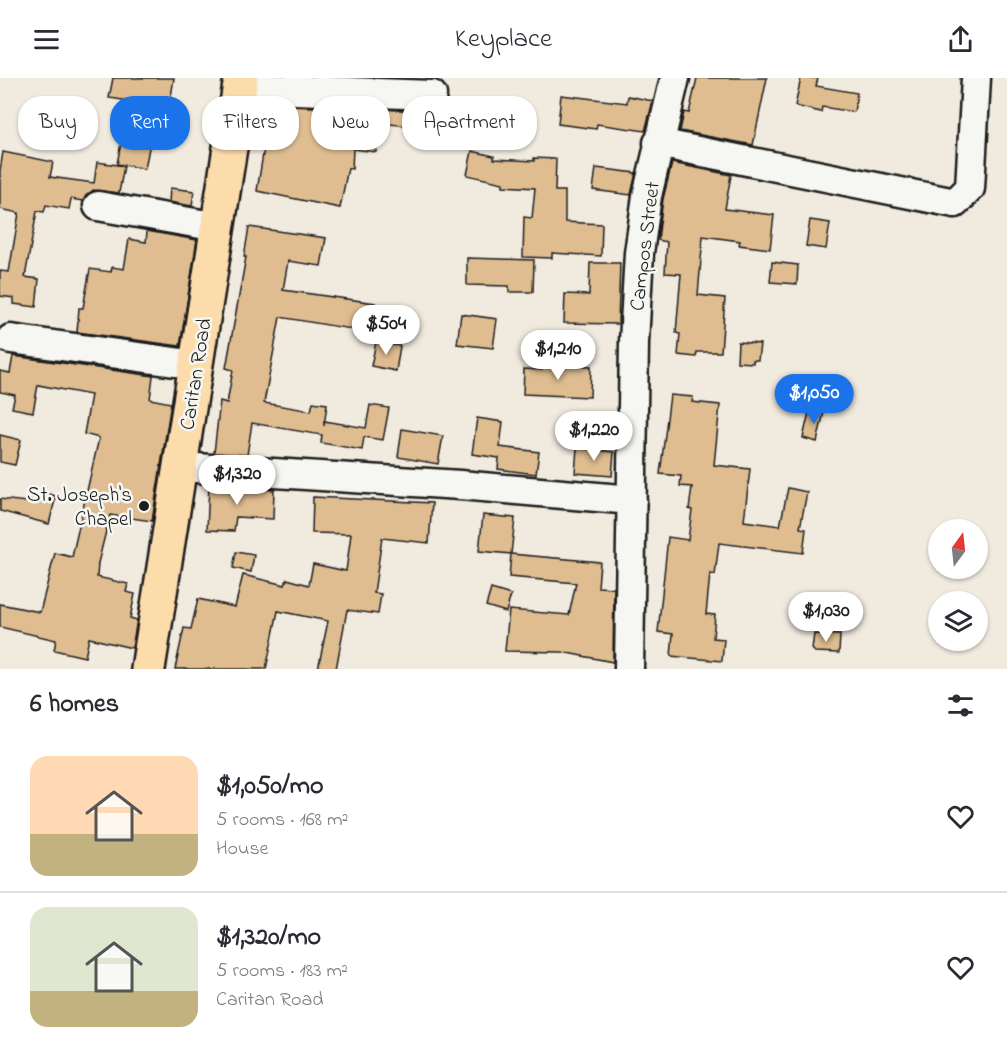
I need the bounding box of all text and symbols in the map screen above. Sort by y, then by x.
text: Keyplace [455,20,552,59]
icon: menu [30,23,63,56]
icon: share [944,23,977,56]
chip: Buy [18,96,98,150]
chip: Rent [110,96,190,150]
chip: Filters [202,96,299,150]
chip: New [311,96,390,150]
chip: Apartment [402,96,537,150]
street label: Campos Street [623,180,669,313]
pin: $504 [350,305,422,356]
text: $504 [366,310,406,339]
street label: Caritan Road [173,316,221,432]
pin: $1,210 [509,330,607,381]
text: $1,210 [535,335,581,364]
pin: $1,050 [765,374,863,425]
text: $1,050 [789,379,839,408]
pin: $1,220 [545,411,643,462]
text: $1,220 [569,416,619,445]
pin: $1,320 [188,455,286,506]
text: $1,320 [213,460,261,489]
place label: St. Joseph's Chapel [27,481,132,535]
marker: St. Joseph's Chapel [137,499,151,513]
north arrow [928,519,988,579]
map controls [928,519,988,651]
button: layers [928,591,988,651]
pin: $1,030 [777,592,875,643]
text: $1,030 [802,597,850,626]
text: 6 homes [30,686,119,724]
icon: filters [944,689,977,722]
text: $1,050/mo [216,768,324,806]
icon: home [78,780,150,852]
icon: heart [944,800,977,833]
text: 5 rooms · 168 m² [216,806,349,835]
text: House [216,835,269,864]
text: $1,320/mo [216,919,321,957]
icon: home [78,931,150,1003]
icon: heart [944,951,977,984]
text: 5 rooms · 183 m² [216,957,348,986]
text: Caritan Road [216,986,323,1015]

